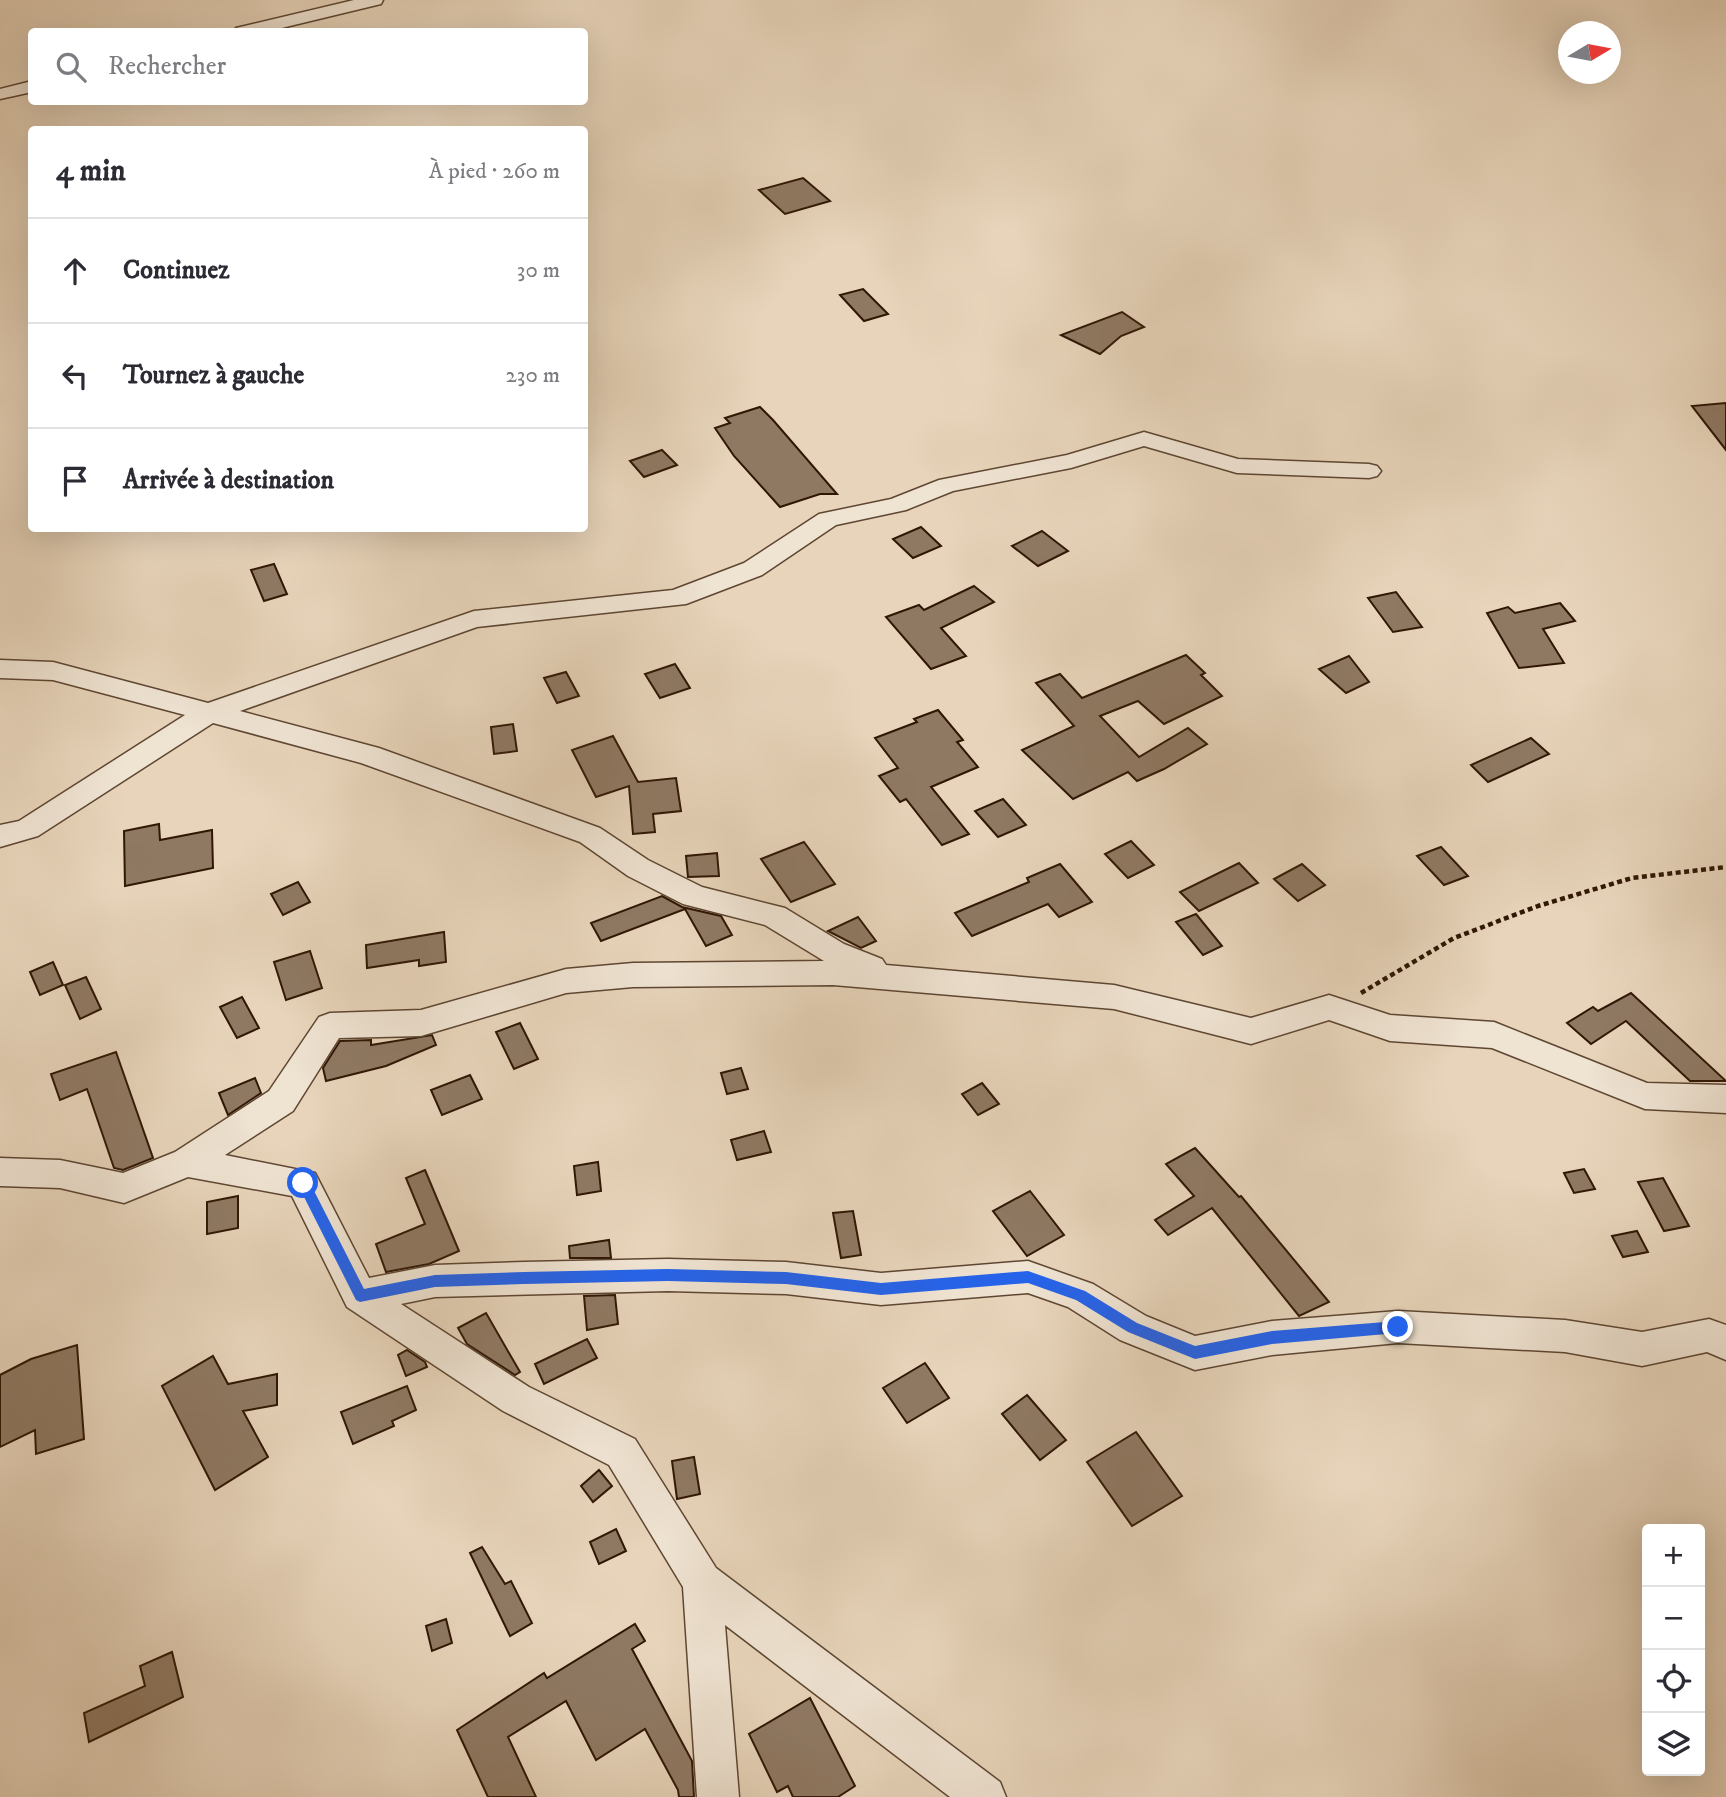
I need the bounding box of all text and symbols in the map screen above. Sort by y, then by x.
north arrow [1558,21,1621,84]
search box [28,28,588,105]
icon: search [52,48,90,86]
text: Rechercher [108,50,226,83]
text: 4 min [56,153,126,190]
text: À pied · 260 m [429,157,560,186]
icon: ahead [56,252,94,290]
text: Continuez [123,254,229,287]
text: 30 m [517,256,560,285]
icon: left [56,357,94,395]
text: Tournez à gauche [123,359,304,392]
text: 230 m [506,361,560,390]
icon: arrive [56,462,94,500]
text: Arrivée à destination [123,464,334,497]
route start [287,1167,318,1198]
route end [1382,1311,1413,1342]
map controls [1642,1524,1705,1776]
button: + [1642,1524,1705,1587]
button: − [1642,1587,1705,1650]
button: locate [1642,1650,1705,1713]
button: layers [1642,1713,1705,1776]

